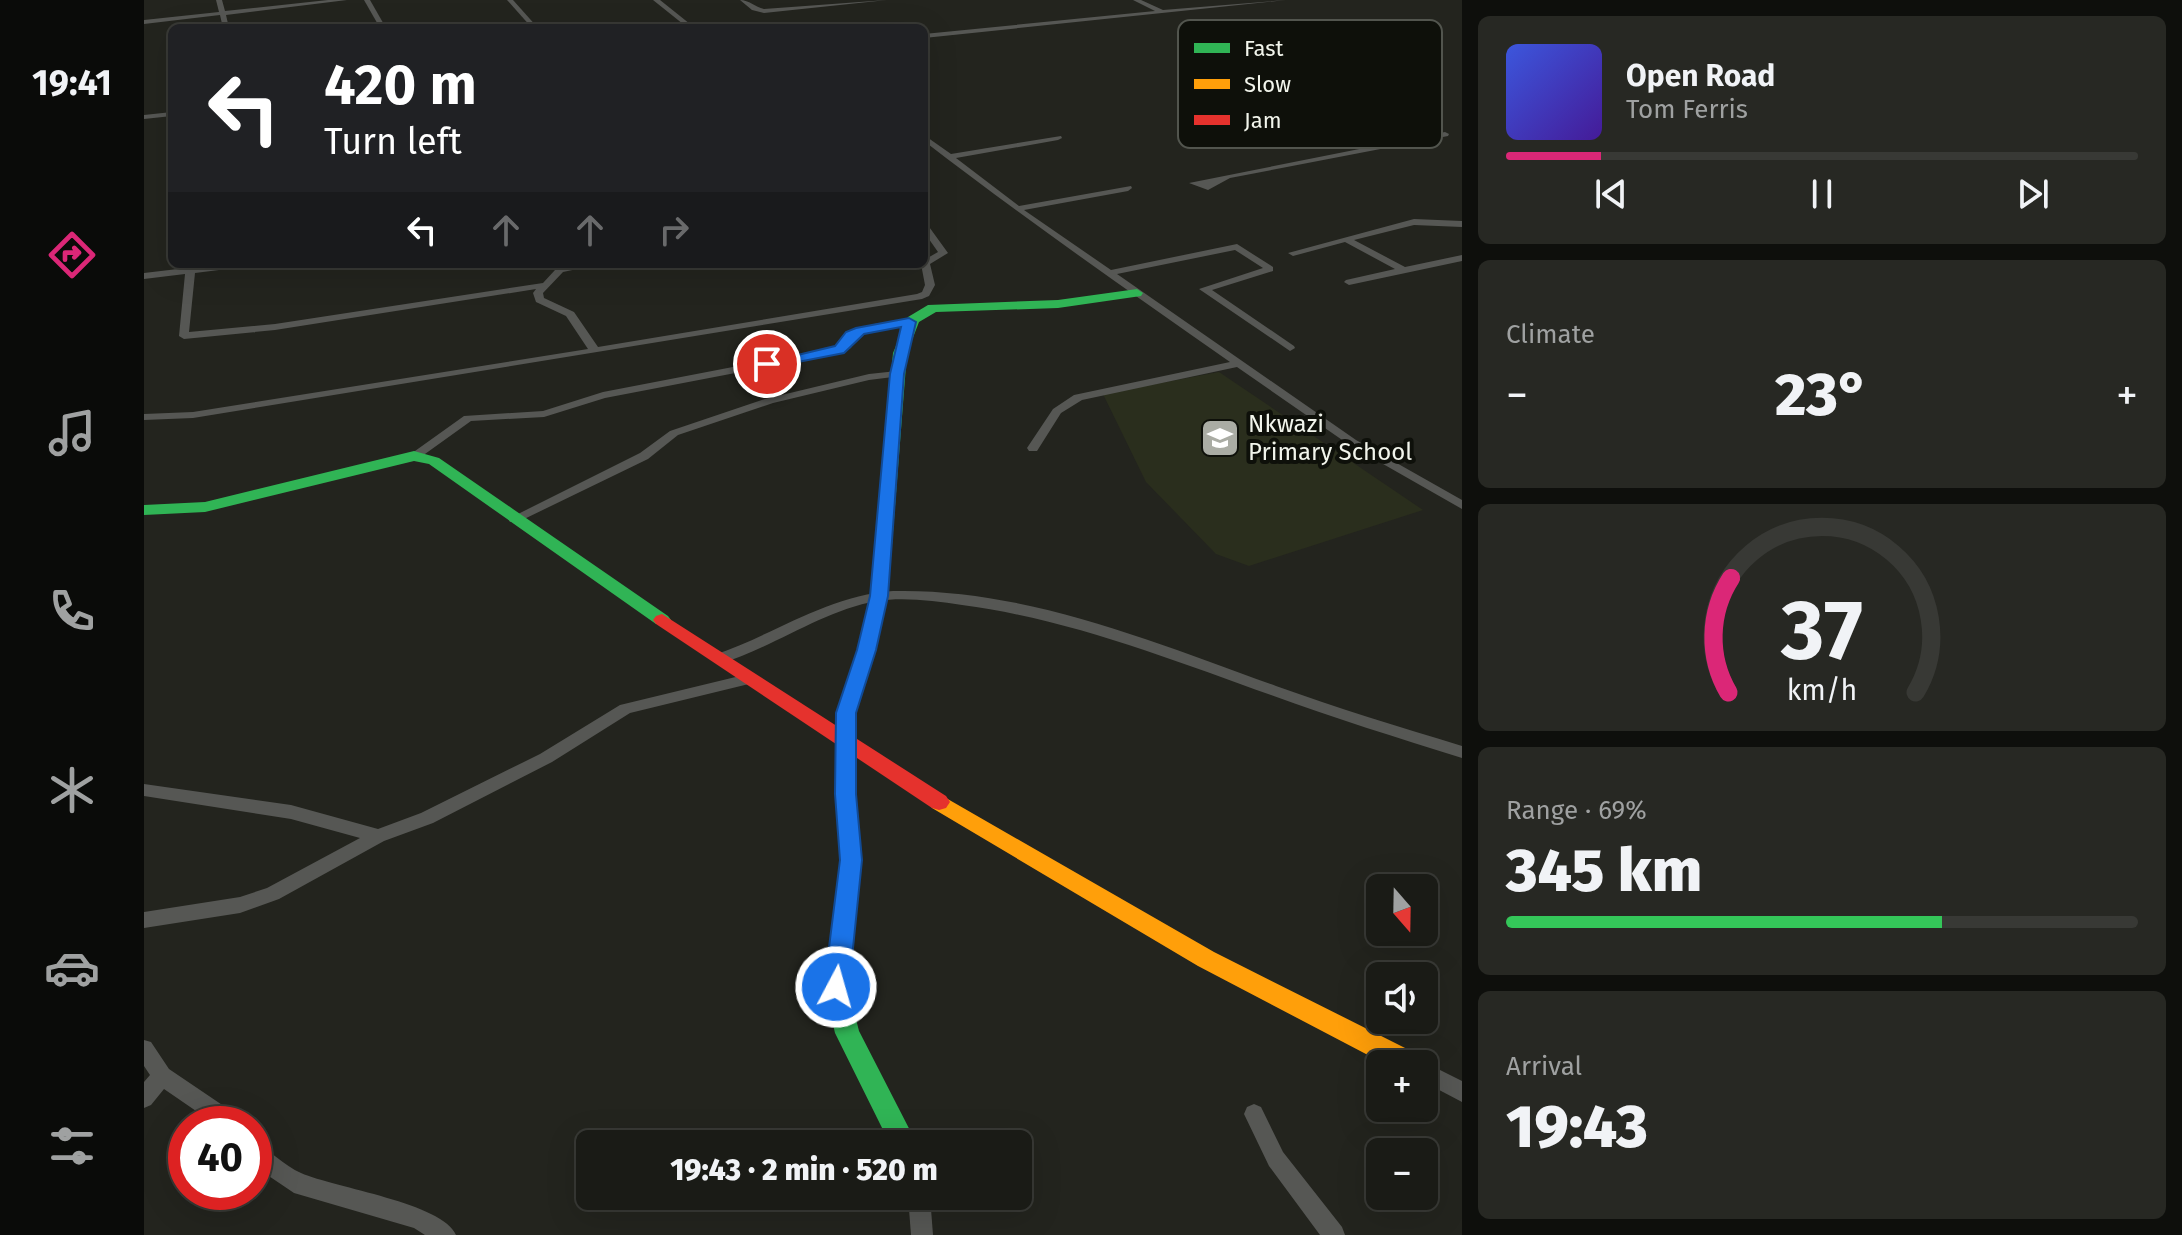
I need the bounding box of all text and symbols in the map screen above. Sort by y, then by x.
legend [1178,20,1442,148]
text: Fast [1244,35,1284,62]
text: 420 m [324,52,477,119]
icon: left [192,56,296,160]
text: Open Road [1626,58,1775,94]
text: 19:41 [32,61,112,105]
text: Slow [1244,71,1291,98]
text: Tom Ferris [1626,94,1748,125]
text: Jam [1244,107,1282,134]
text: Turn left [324,120,462,164]
icon: previous [1589,172,1633,216]
icon: pause [1800,172,1844,216]
icon: next [2011,172,2055,216]
icon: left [400,208,444,252]
icon: ahead [484,208,528,252]
icon: ahead [568,208,612,252]
icon: right [652,208,696,252]
icon: directions [44,227,100,283]
text: Climate [1506,319,1595,350]
pin [733,330,801,398]
icon: arrive [745,342,789,386]
text: 23° [1775,359,1869,431]
text: − [1506,369,1528,422]
text: + [2116,369,2138,422]
icon: music [44,405,100,461]
place label: Nkwazi Primary School [1248,410,1412,466]
school or university icon: Nkwazi Primary School [1199,417,1241,459]
text: 37 [1780,581,1863,681]
icon: phone [44,583,100,639]
text: km/h [1787,674,1857,709]
icon: climate [44,762,100,818]
text: Range · 69% [1506,795,1647,826]
text: 345 km [1506,835,1702,907]
north arrow [1366,874,1438,946]
map controls [1366,874,1438,1210]
icon: car [44,940,100,996]
position arrow [794,945,878,1029]
button: sound [1366,962,1438,1034]
button: + [1366,1050,1438,1122]
text: Arrival [1506,1051,1582,1082]
text: 19:43 [1506,1091,1648,1163]
speed limit sign: 40 [168,1106,272,1210]
icon: filters [44,1118,100,1174]
button: − [1366,1138,1438,1210]
text: 19:43 · 2 min · 520 m [670,1152,938,1188]

